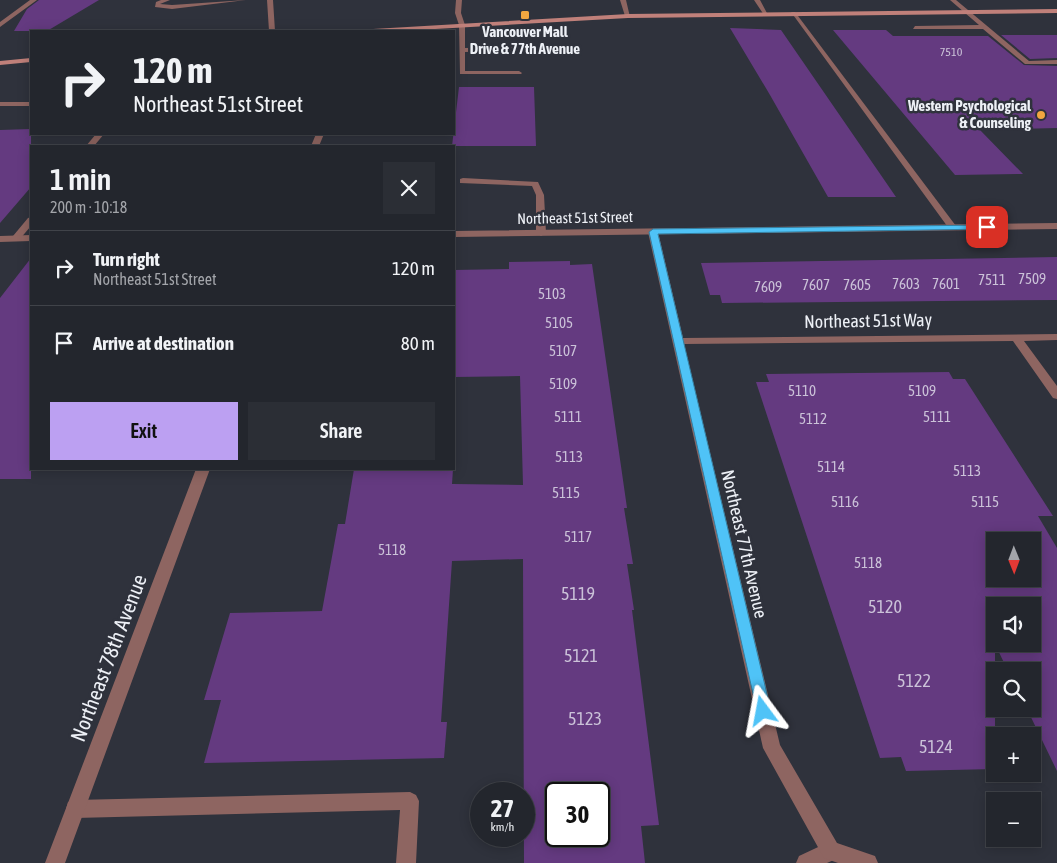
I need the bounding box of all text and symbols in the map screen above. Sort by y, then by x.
marker: Vancouver Mall Drive & 77th Avenue [519,9,531,21]
place label: Vancouver Mall Drive & 77th Avenue [470,23,580,57]
house number: 7510 [940,45,963,59]
icon: right [50,50,115,115]
text: 120 m [133,50,212,90]
text: Northeast 51st Street [133,91,303,117]
place label: Western Psychological & Counseling [907,97,1032,131]
marker: Western Psychological & Counseling [1035,109,1047,121]
text: 1 min [50,162,111,196]
button: close [383,162,435,214]
text: 200 m · 10:18 [50,198,127,216]
pin [966,206,1008,248]
street label: Northeast 51st Street [517,208,633,227]
icon: arrive [973,213,1001,241]
text: Turn right [93,248,160,270]
icon: right [50,254,78,282]
text: 120 m [392,257,435,279]
text: Northeast 51st Street [93,270,217,288]
house number: 7509 [1018,270,1046,287]
house number: 7511 [978,271,1006,288]
house number: 7603 [892,275,920,292]
house number: 7601 [932,275,960,292]
house number: 7607 [802,276,830,293]
house number: 7605 [843,276,871,293]
house number: 7609 [754,278,782,295]
house number: 5103 [538,285,566,302]
street label: Northeast 51st Way [804,309,932,332]
house number: 5105 [545,314,573,331]
icon: arrive [50,329,78,357]
text: Arrive at destination [93,332,234,354]
text: 80 m [401,332,435,354]
house number: 5107 [549,342,577,359]
house number: 5109 [549,375,577,392]
house number: 5110 [788,382,816,399]
house number: 5109 [908,382,936,399]
button: Exit [50,402,238,460]
button: Share [248,402,435,460]
house number: 5111 [554,408,582,425]
house number: 5111 [923,408,951,425]
house number: 5112 [799,410,827,427]
house number: 5113 [555,448,583,465]
house number: 5114 [817,458,845,475]
house number: 5113 [953,462,981,479]
street label: Northeast 77th Avenue [717,468,772,620]
house number: 5115 [552,484,580,501]
house number: 5116 [831,493,859,510]
house number: 5115 [971,493,999,510]
house number: 5117 [564,528,592,545]
north arrow [986,532,1041,588]
map controls [986,532,1041,847]
house number: 5118 [378,541,406,558]
house number: 5118 [854,554,882,571]
street label: Northeast 78th Avenue [65,571,151,745]
house number: 5119 [561,583,595,604]
house number: 5120 [868,596,902,617]
button: sound [986,597,1041,652]
house number: 5121 [564,645,598,666]
button: search [986,662,1041,717]
house number: 5122 [897,670,931,691]
position arrow [736,684,788,736]
house number: 5123 [568,708,602,729]
button: + [986,727,1041,782]
house number: 5124 [919,736,953,757]
speed limit sign: 30 [545,782,610,847]
button: − [986,792,1041,847]
text: 27 [491,794,514,822]
text: km/h [491,820,514,834]

